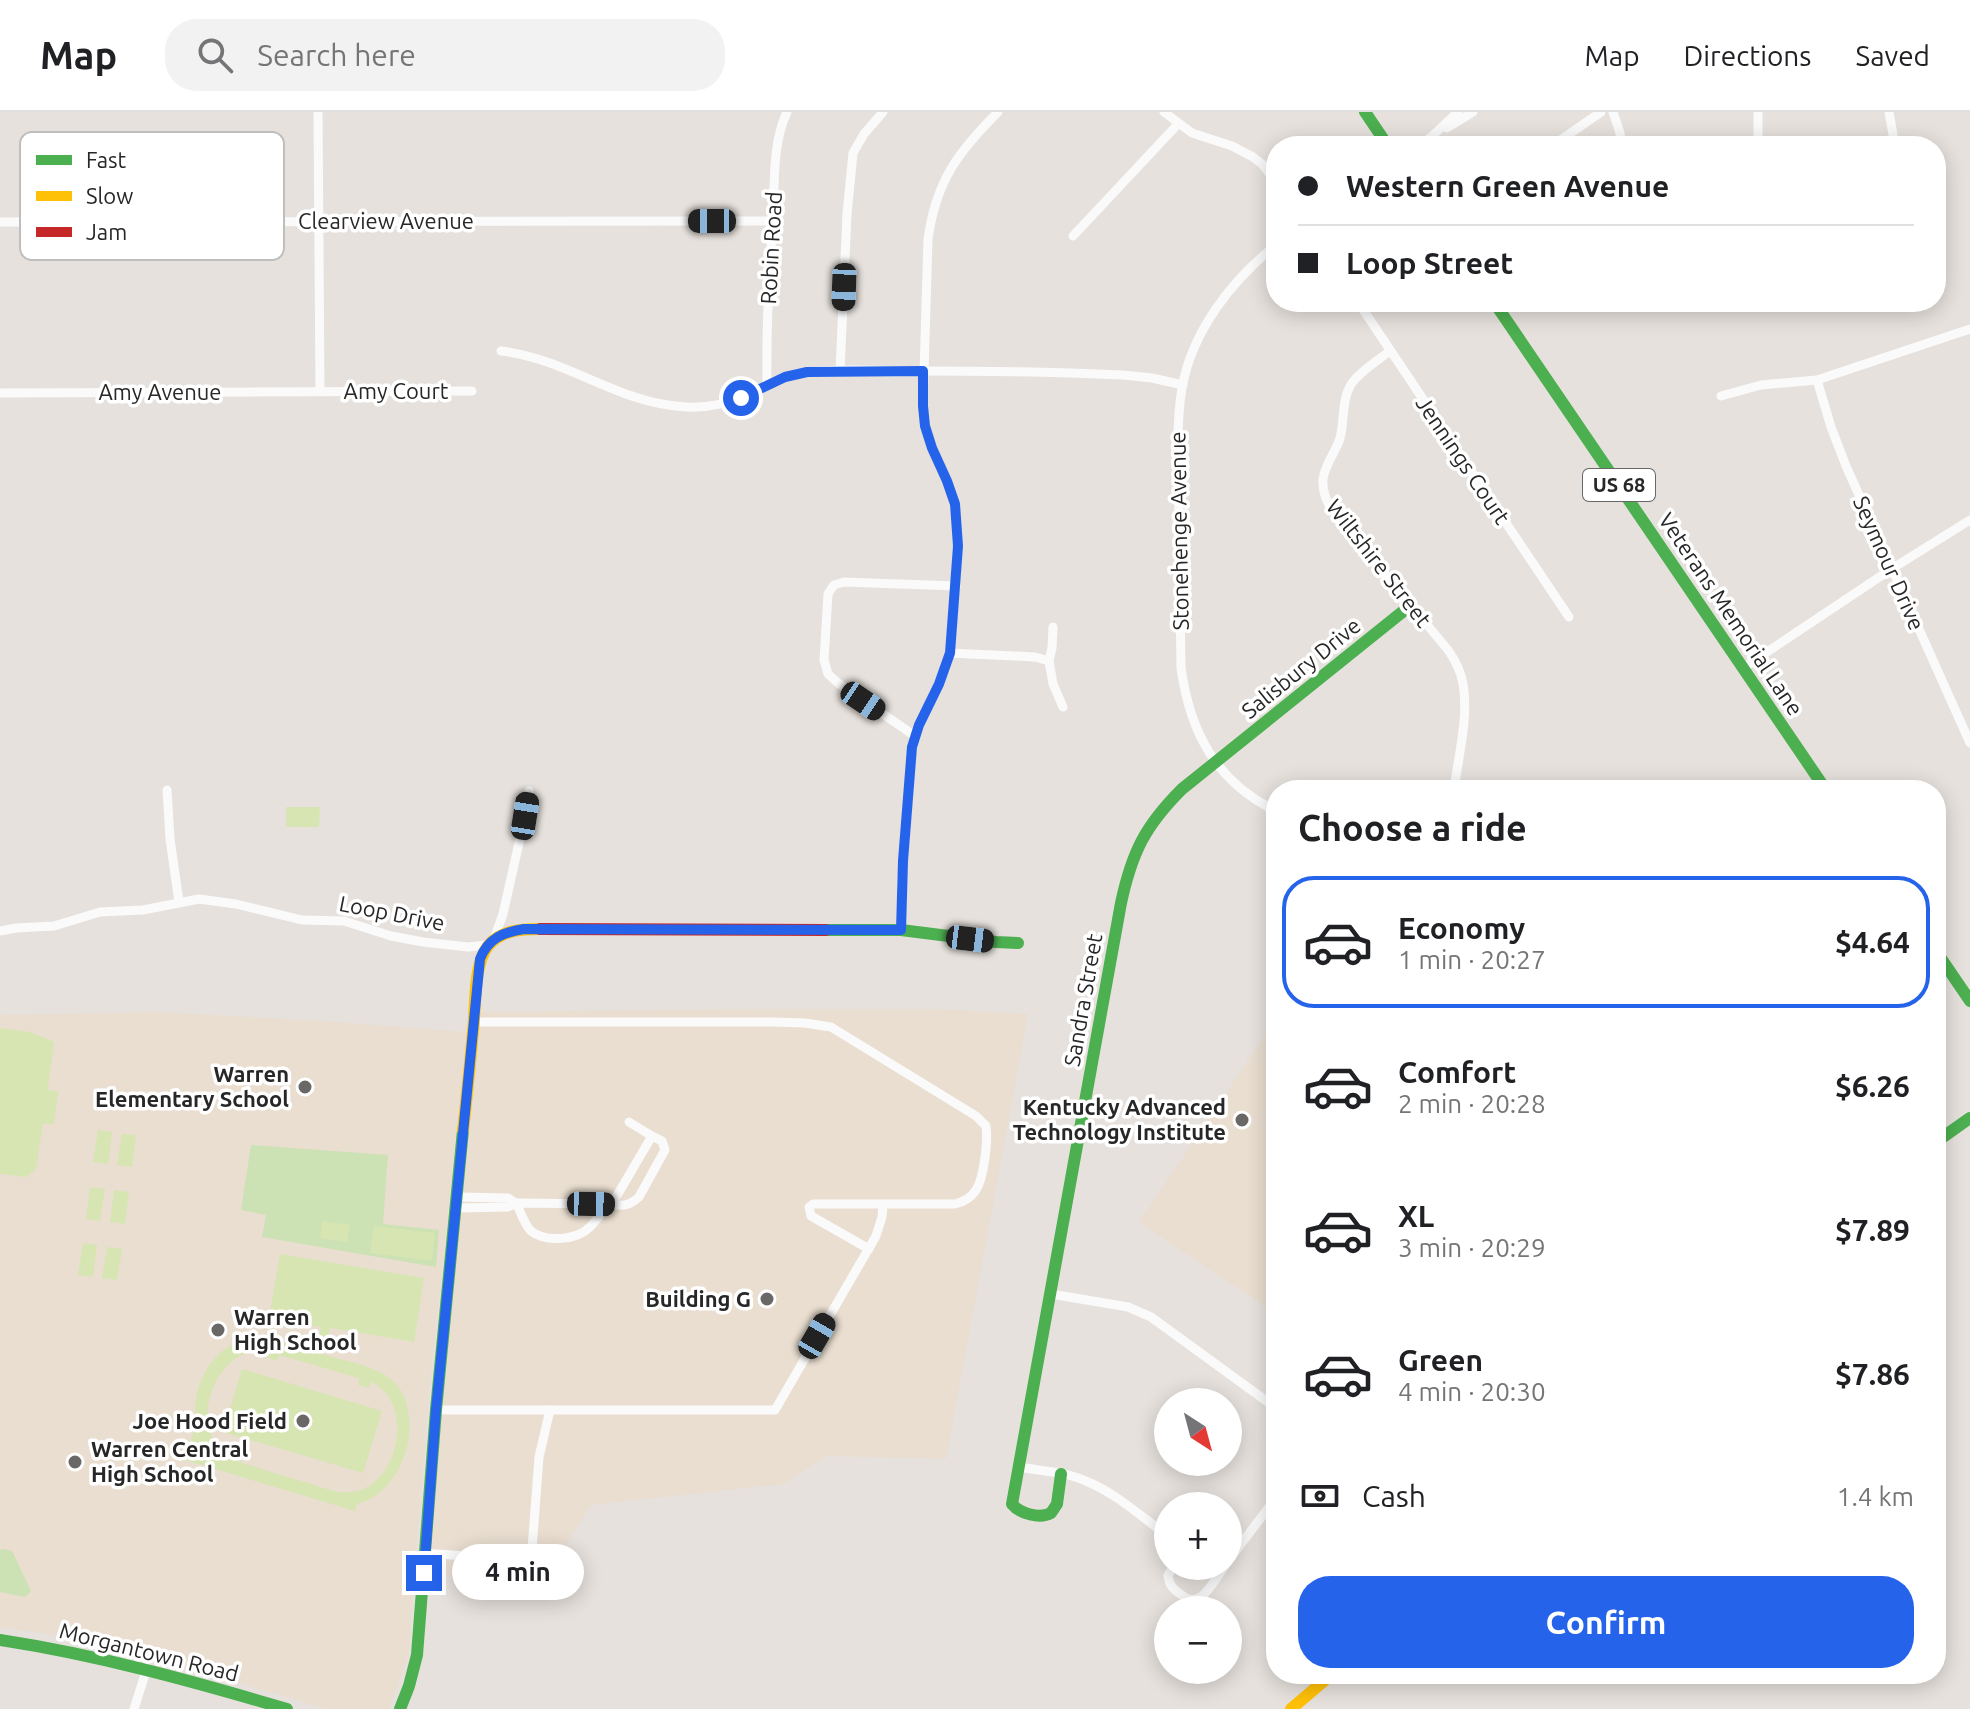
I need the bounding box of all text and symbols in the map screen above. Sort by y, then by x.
search box [165,19,725,91]
icon: search [193,33,237,77]
text: Map [40,34,117,76]
text: Search here [257,38,416,72]
text: Map [1584,40,1640,71]
text: Directions [1684,40,1811,71]
text: Saved [1855,40,1930,71]
legend [20,132,284,260]
text: Fast [86,147,127,172]
text: Western Green Avenue [1346,169,1669,203]
text: Slow [86,183,133,208]
street label: Robin Road [755,191,786,305]
street label: Clearview Avenue [298,208,474,233]
car [688,209,736,233]
text: Jam [86,219,127,244]
text: Loop Street [1346,246,1513,280]
car [831,263,857,311]
street label: Amy Court [344,378,449,403]
street label: Amy Avenue [98,379,222,404]
route start [723,380,759,416]
street label: Jennings Court [1411,391,1516,529]
street label: Stonehenge Avenue [1164,431,1193,631]
road number: US 68 [1583,469,1655,501]
street label: Seymour Drive [1849,492,1930,634]
street label: Wiltshire Street [1322,494,1437,632]
street label: Veterans Memorial Lane [1654,508,1809,720]
street label: Salisbury Drive [1236,612,1365,723]
car [836,678,890,724]
car [509,790,541,842]
text: Choose a ride [1298,807,1527,848]
street label: Loop Drive [337,890,447,935]
icon: car [1302,906,1374,978]
text: Economy [1398,911,1525,945]
car [945,924,995,954]
text: $4.64 [1835,925,1910,959]
street label: Sandra Street [1059,931,1107,1068]
text: 1 min · 20:27 [1398,945,1546,974]
icon: car [1302,1050,1374,1122]
text: Comfort [1398,1055,1516,1089]
place label: Warren Elementary School [95,1061,289,1111]
text: $6.26 [1835,1069,1910,1103]
marker: Warren Elementary School [296,1078,314,1096]
text: 2 min · 20:28 [1398,1089,1546,1118]
place label: Kentucky Advanced Technology Institute [1013,1094,1226,1144]
marker: Kentucky Advanced Technology Institute [1233,1111,1251,1129]
car [567,1192,615,1216]
icon: car [1302,1194,1374,1266]
text: XL [1398,1199,1434,1233]
text: $7.89 [1835,1213,1910,1247]
text: 3 min · 20:29 [1398,1233,1546,1262]
place label: Building G [645,1286,751,1311]
marker: Building G [758,1290,776,1308]
place label: Warren High School [234,1304,357,1354]
car [795,1309,839,1363]
marker: Warren High School [209,1321,227,1339]
icon: car [1302,1338,1374,1410]
text: Green [1398,1343,1483,1377]
text: $7.86 [1835,1357,1910,1391]
text: 4 min · 20:30 [1398,1377,1546,1406]
north arrow [1154,1388,1242,1476]
map controls [1154,1388,1242,1684]
place label: Joe Hood Field [133,1408,287,1433]
marker: Joe Hood Field [294,1412,312,1430]
place label: Warren Central High School [91,1436,248,1486]
marker: Warren Central High School [66,1453,84,1471]
icon: cash [1298,1474,1342,1518]
text: Cash [1362,1479,1426,1513]
text: 1.4 km [1837,1482,1914,1511]
button: + [1154,1492,1242,1580]
callout: 4 min [452,1545,584,1601]
route end [406,1555,442,1591]
text: 4 min [485,1557,551,1586]
button: Confirm [1298,1576,1914,1668]
button: − [1154,1596,1242,1684]
street label: Morgantown Road [57,1617,241,1686]

